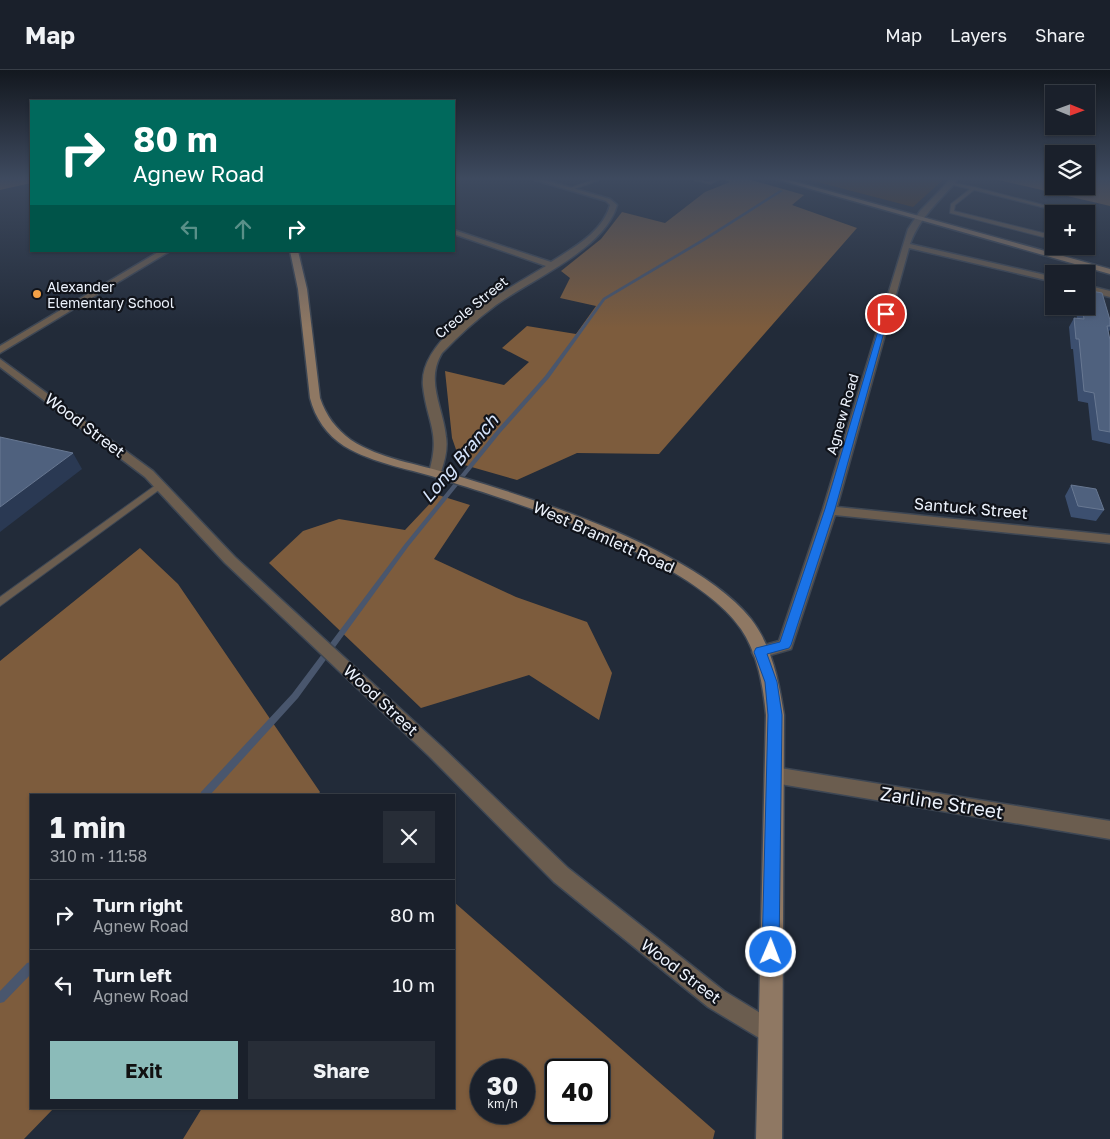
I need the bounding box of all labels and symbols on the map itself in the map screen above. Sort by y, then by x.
north arrow [1045,85,1095,135]
street label: Creole Street [431,272,511,342]
place label: Alexander Elementary School [47,278,174,311]
marker: Alexander Elementary School [31,288,43,300]
pin [865,293,907,335]
street label: Agnew Road [822,371,862,457]
street label: Wood Street [41,388,129,462]
water label: Long Branch [416,409,503,507]
street label: Santuck Street [913,493,1029,523]
street label: West Bramlett Road [530,497,678,577]
street label: Wood Street [339,660,423,740]
street label: Zarline Street [879,781,1005,823]
position arrow [744,925,796,977]
street label: Wood Street [637,934,725,1008]
speed limit sign: 40 [545,1059,610,1124]

